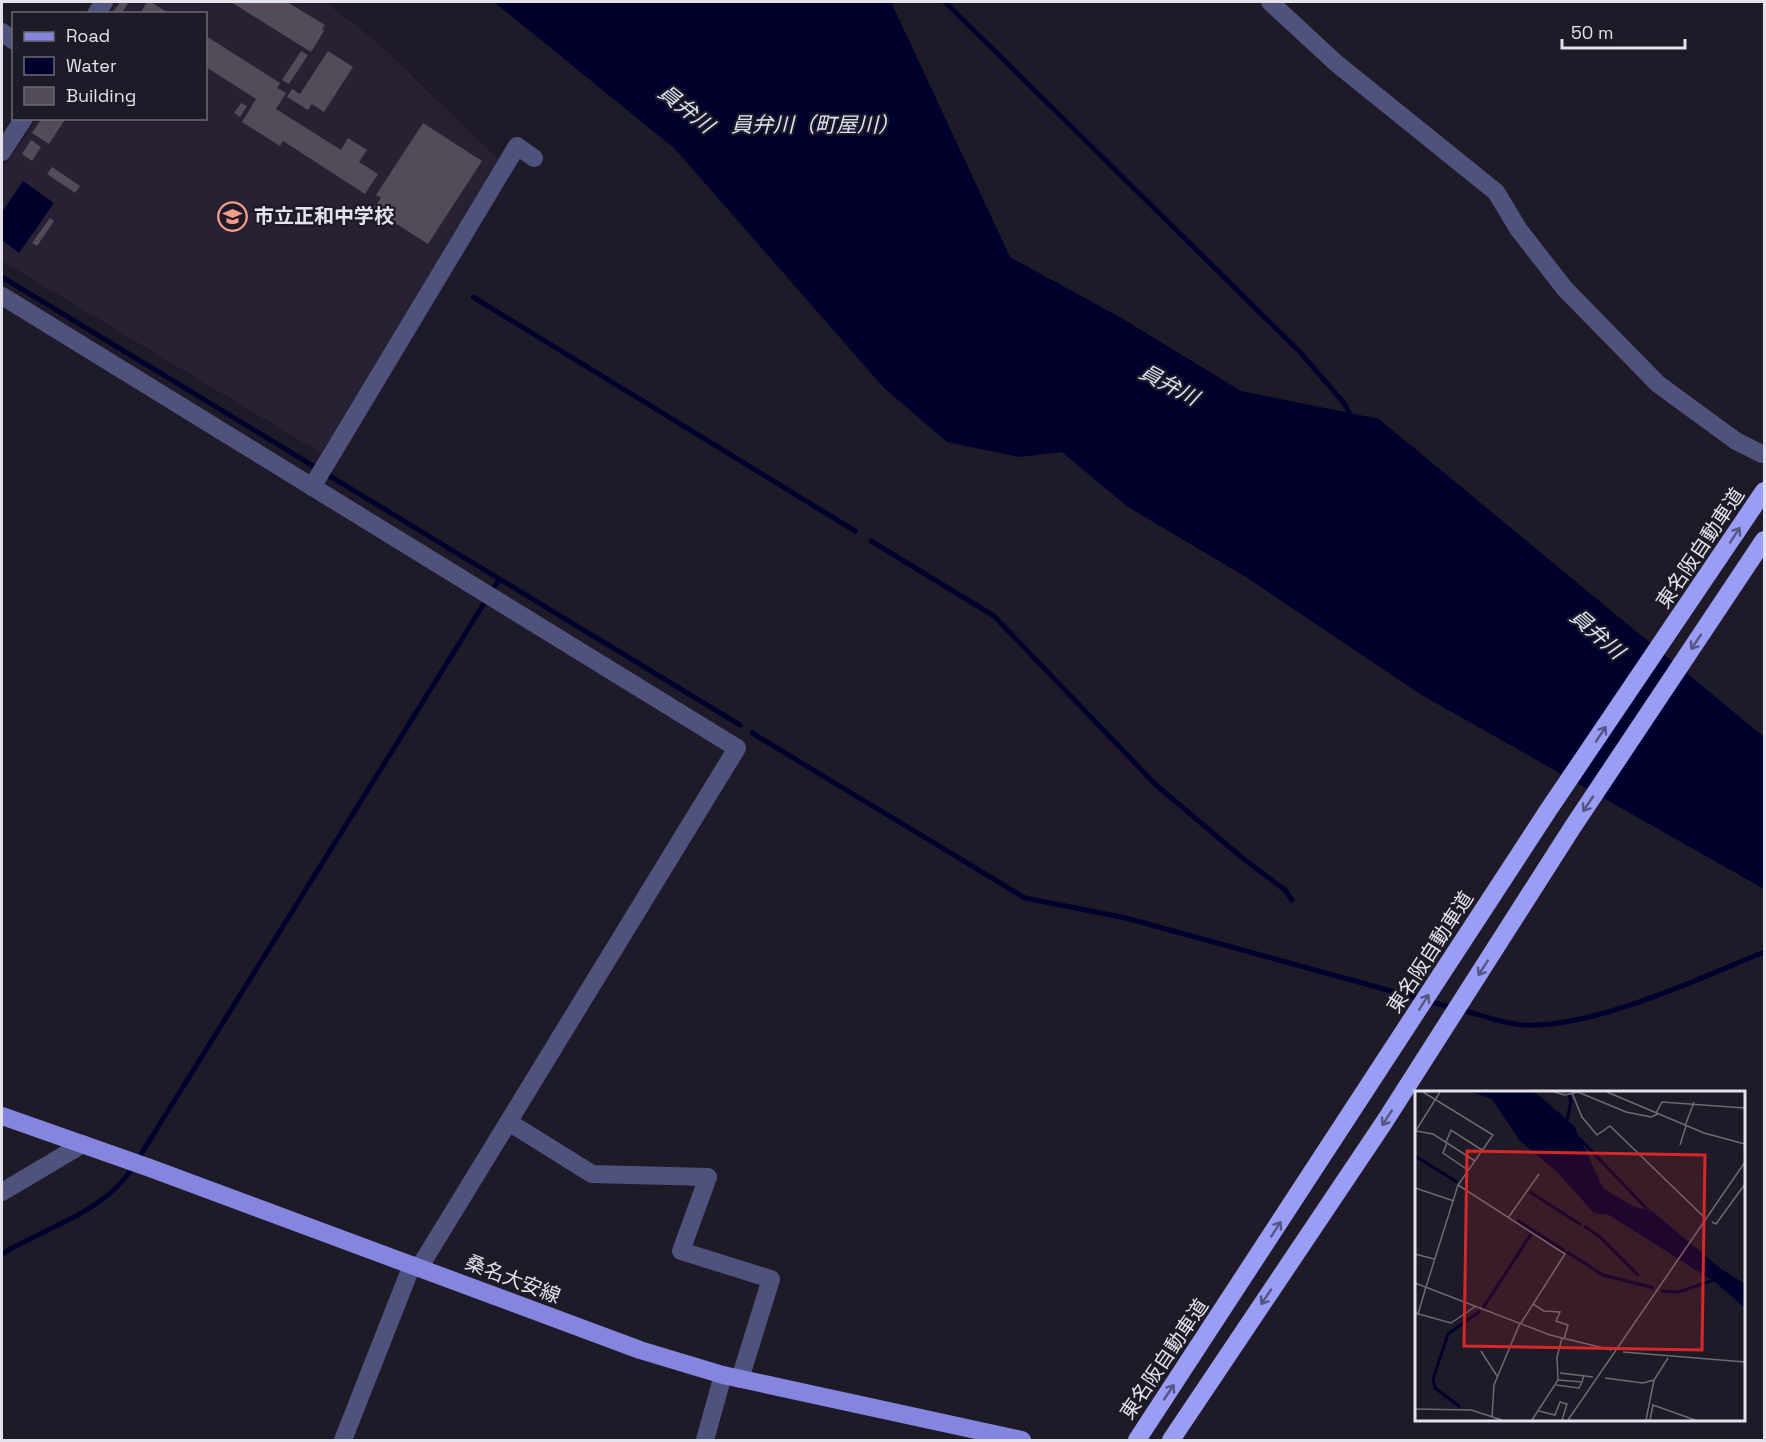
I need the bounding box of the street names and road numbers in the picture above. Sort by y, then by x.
street label: 東名阪自動車道 [1650,483,1750,613]
street label: 東名阪自動車道 [1381,886,1479,1018]
street label: 桑名大安線 [462,1249,564,1309]
street label: 東名阪自動車道 [1114,1294,1214,1424]

